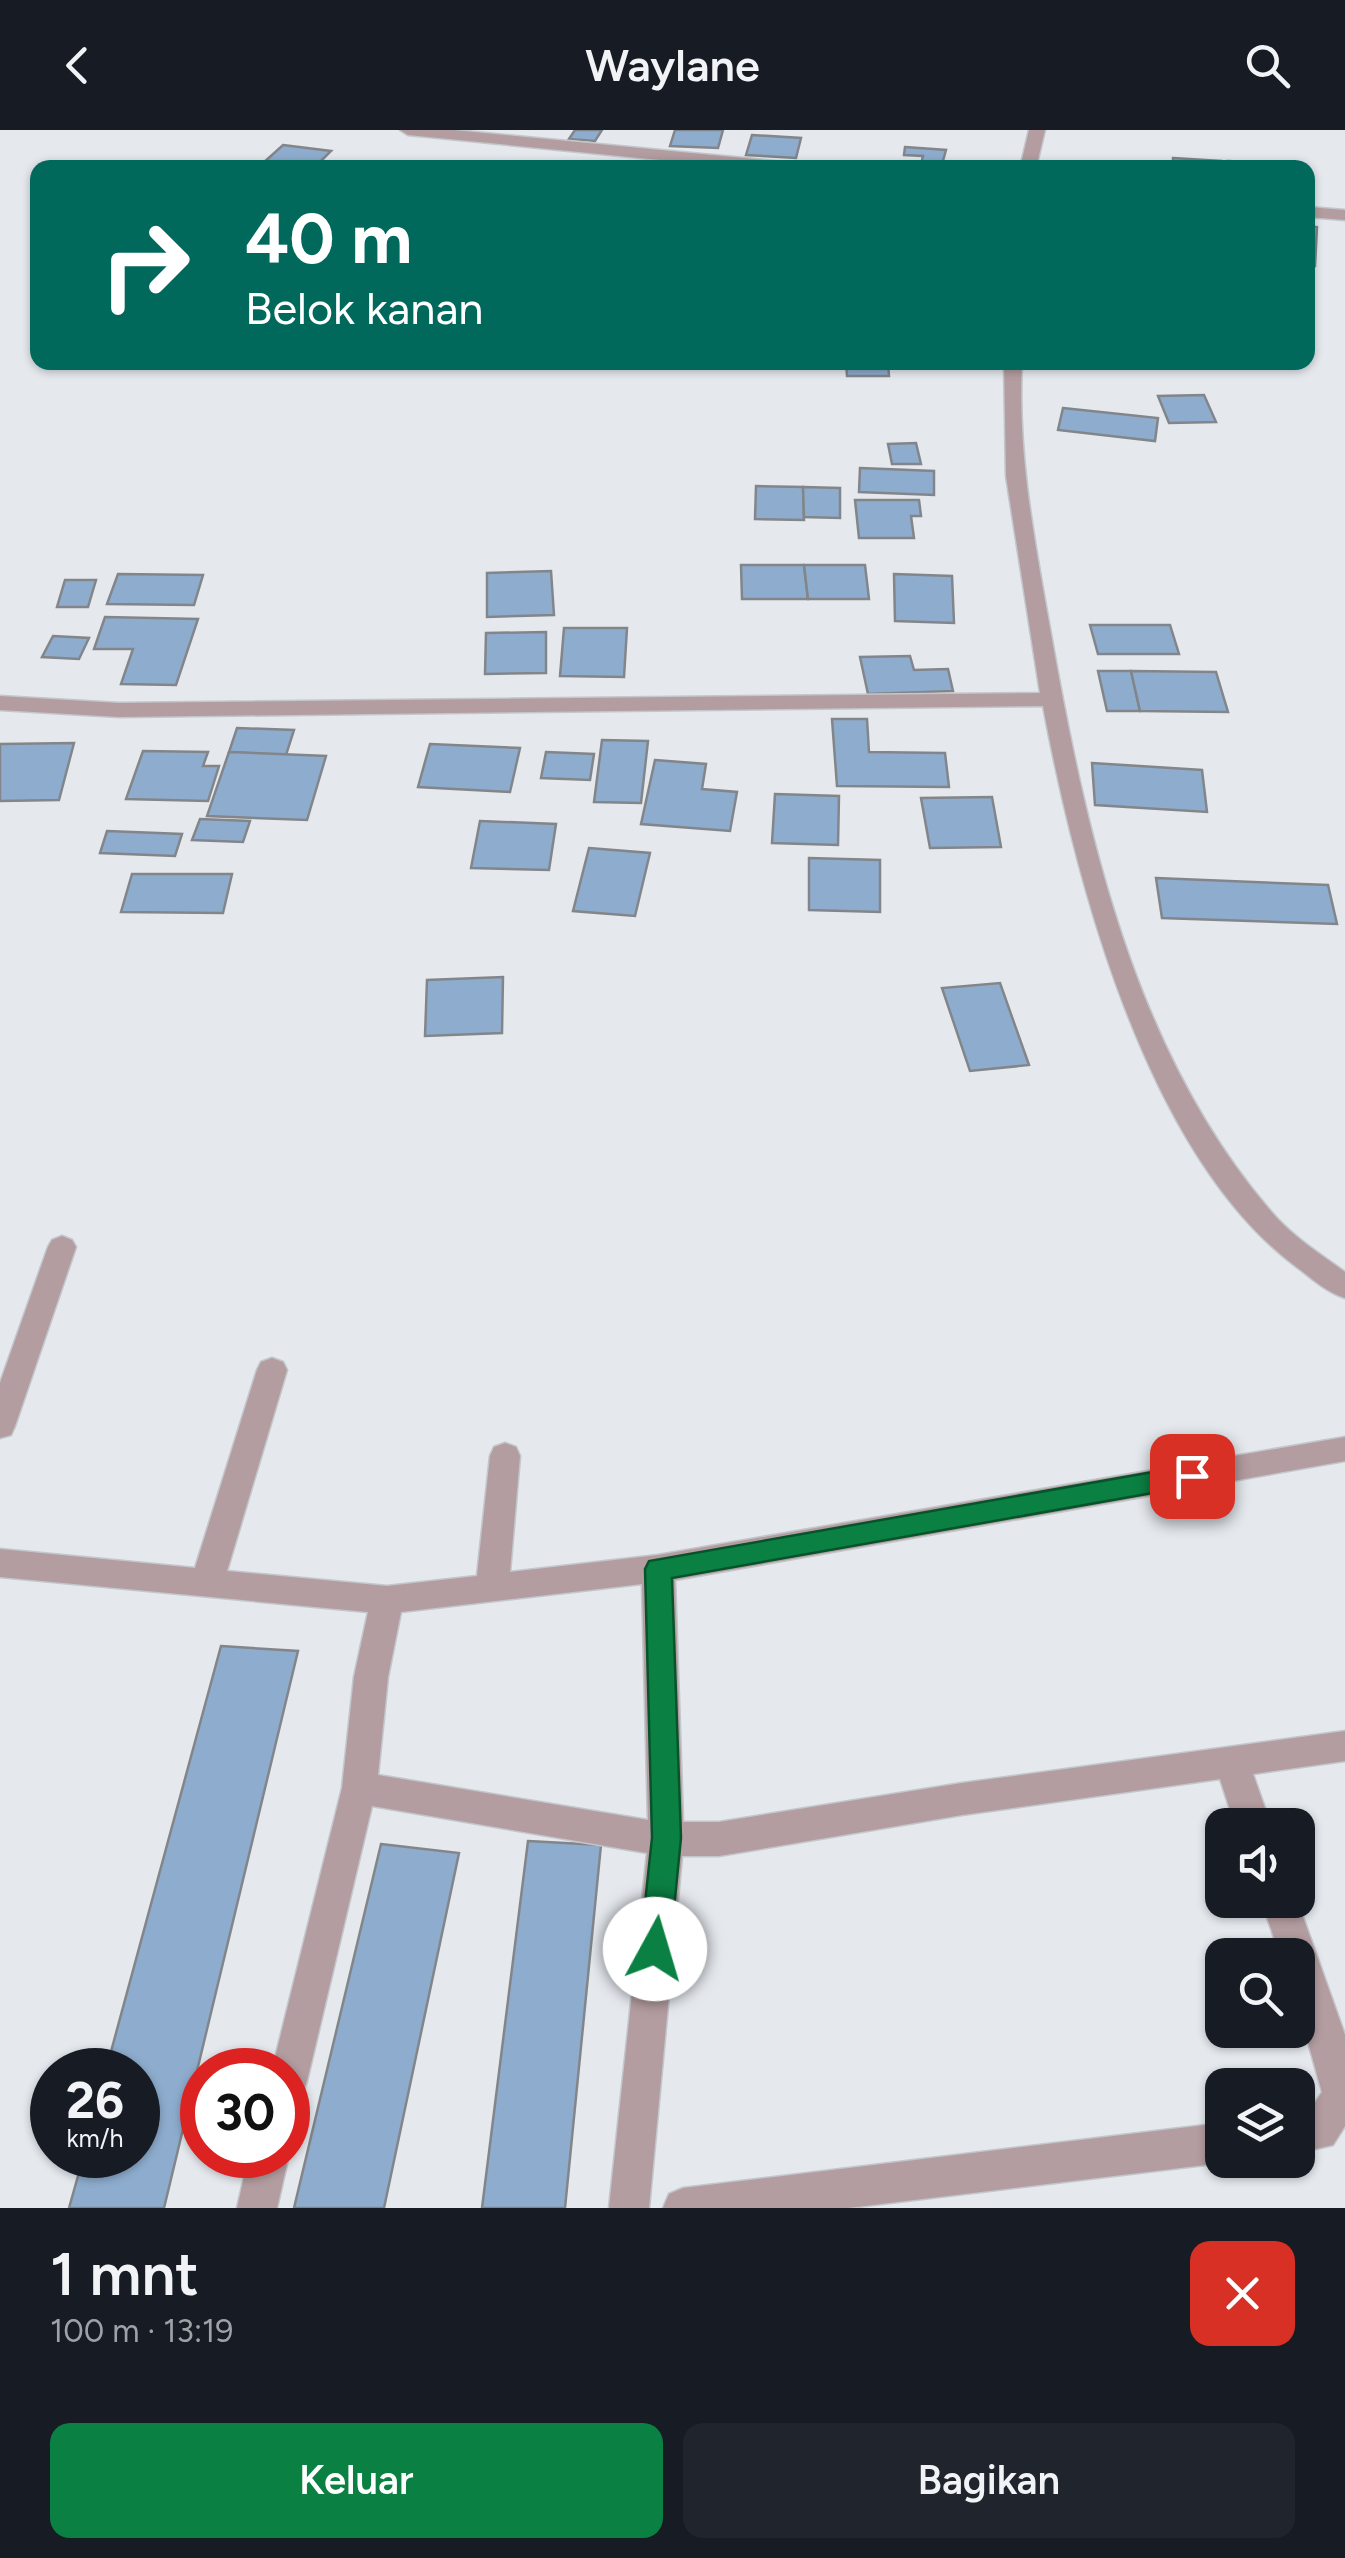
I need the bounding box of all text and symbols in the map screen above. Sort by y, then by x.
icon: back [50,38,105,93]
text: Waylane [585,38,760,92]
icon: search [1240,38,1295,93]
text: 40 m [245,196,412,281]
icon: right [80,200,210,330]
text: Belok kanan [245,281,483,335]
pin [1150,1434,1235,1519]
icon: arrive [1165,1449,1220,1504]
map controls [1205,1808,1315,2178]
button: sound [1205,1808,1315,1918]
position arrow [603,1897,707,2001]
button: search [1205,1938,1315,2048]
speed limit sign: 30 [180,2048,310,2178]
button: layers [1205,2068,1315,2178]
text: 26 [66,2070,124,2131]
text: km/h [66,2123,124,2153]
text: 1 mnt [50,2238,199,2310]
button: close [1190,2241,1295,2346]
text: 100 m · 13:19 [50,2312,233,2350]
button: Keluar [50,2423,663,2538]
button: Bagikan [683,2423,1295,2538]

